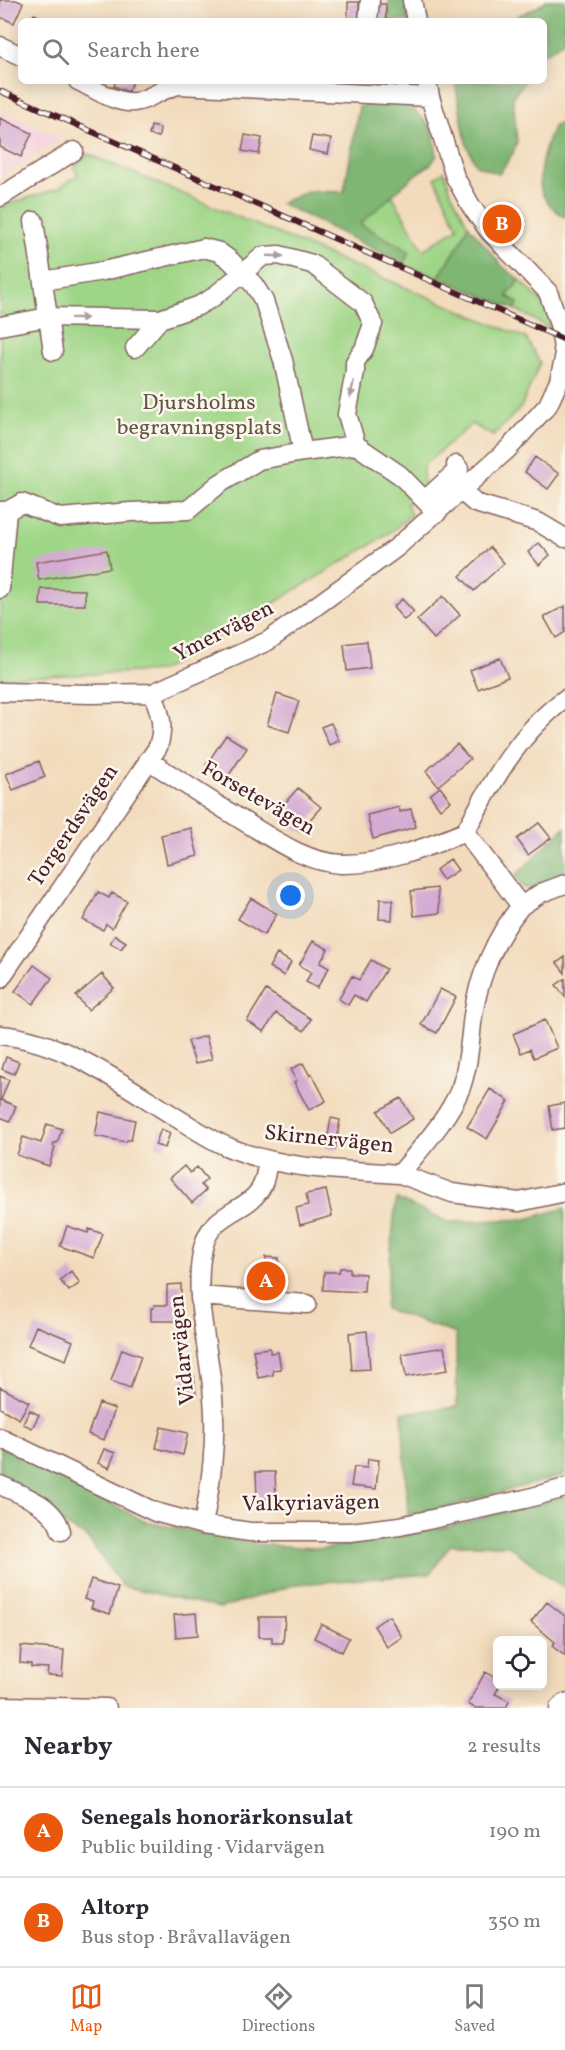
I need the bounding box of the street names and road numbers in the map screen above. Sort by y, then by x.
street label: Ymervägen [168,593,280,671]
street label: Forsetevägen [195,754,321,844]
street label: Torgerdsvägen [21,759,127,893]
street label: Skirnervägen [263,1118,395,1162]
street label: Vidarvägen [162,1293,204,1407]
street label: Valkyriavägen [242,1487,380,1521]

